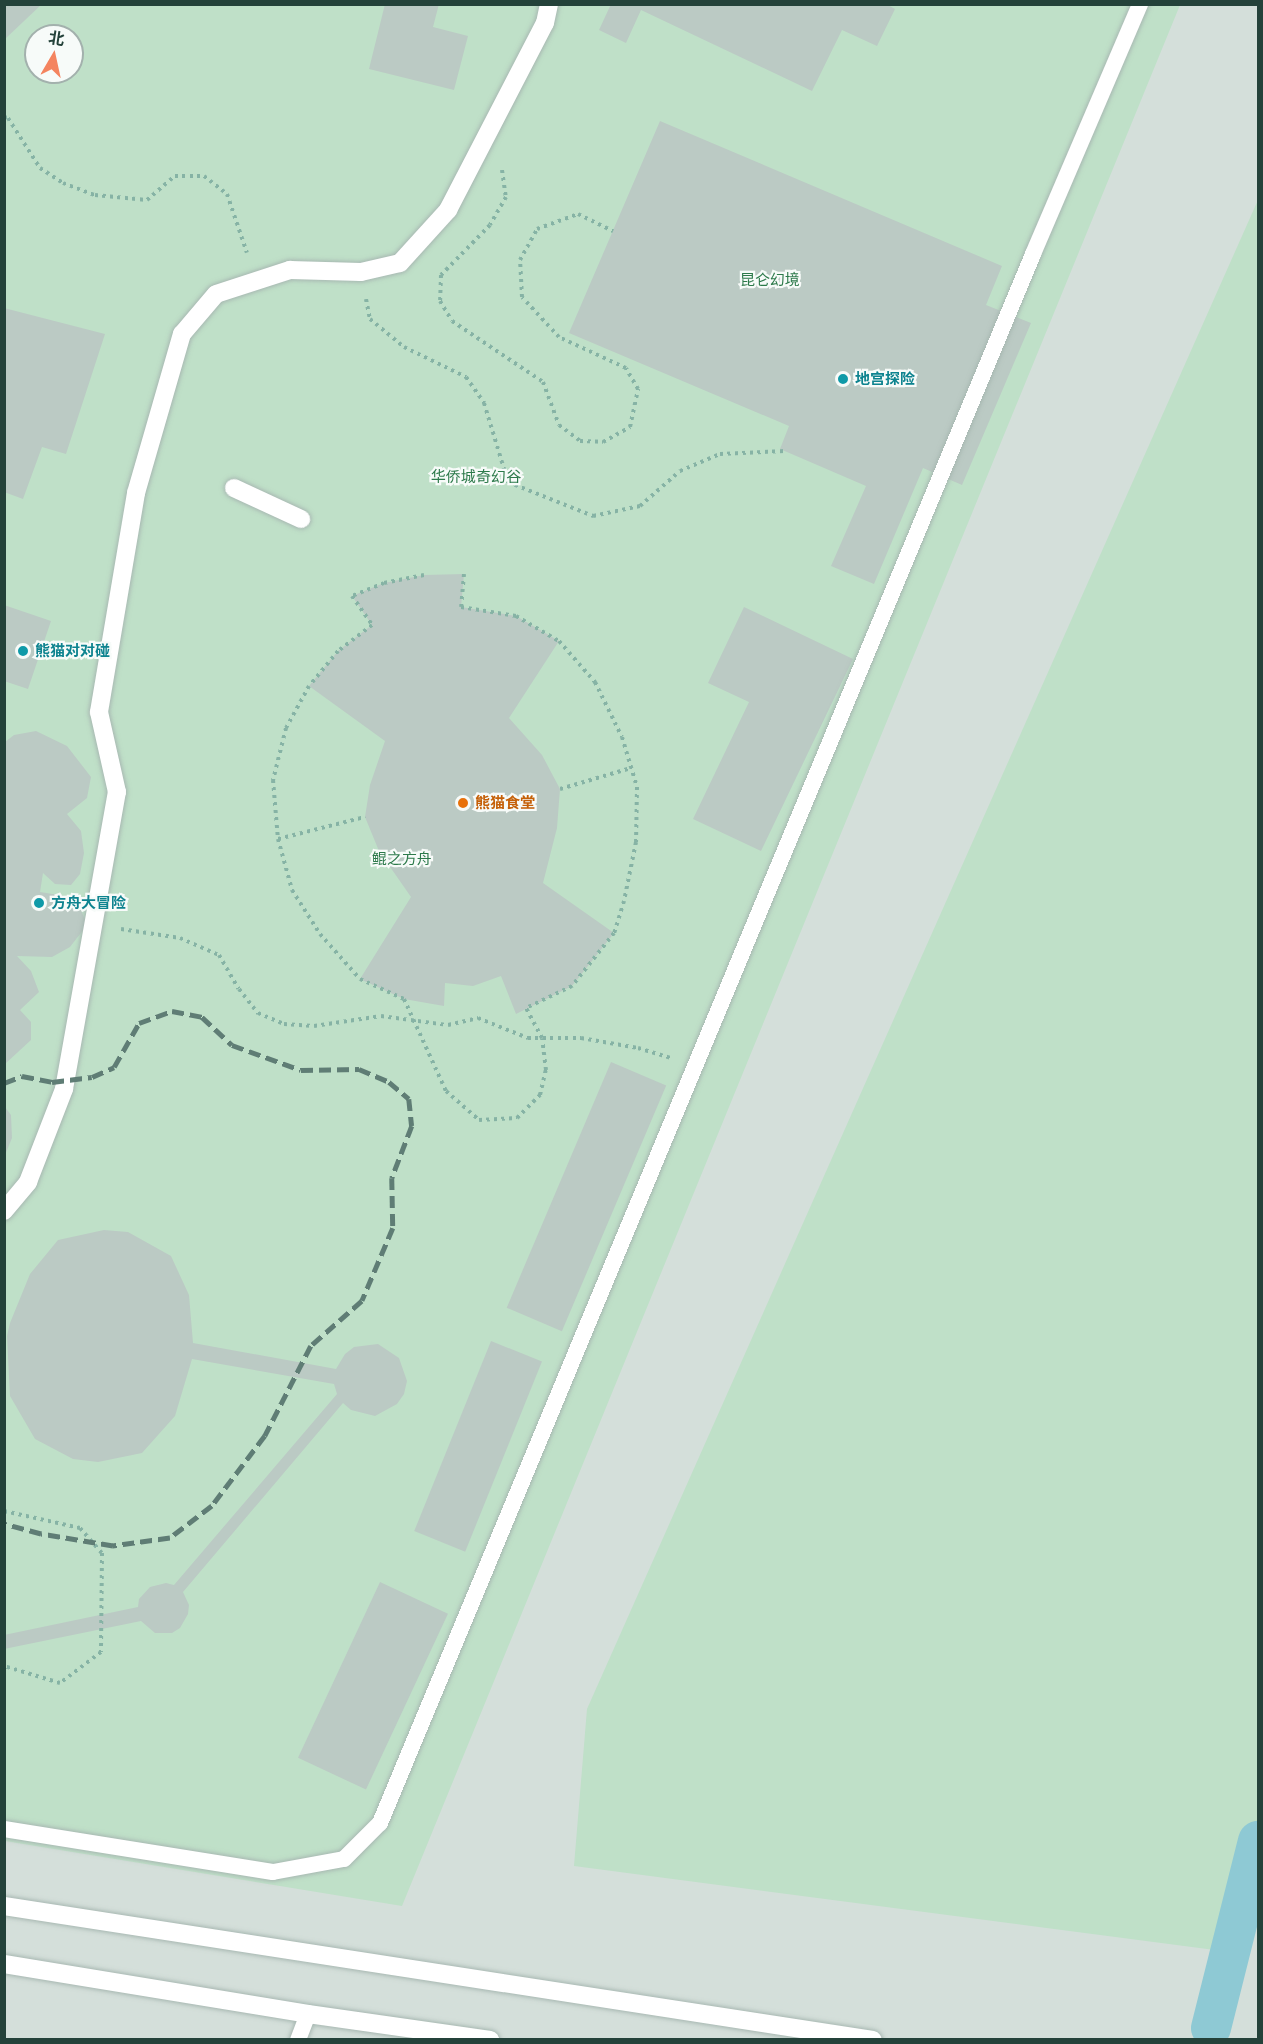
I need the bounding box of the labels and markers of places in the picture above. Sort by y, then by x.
place label: 地宫探险 [855,370,915,388]
marker: 地宫探险 [836,372,850,386]
place label: 熊猫对对碰 [35,642,110,660]
marker: 熊猫对对碰 [16,644,30,658]
place label: 熊猫食堂 [475,794,535,812]
marker: 熊猫食堂 [456,796,470,810]
place label: 方舟大冒险 [51,894,126,912]
marker: 方舟大冒险 [32,896,46,910]

